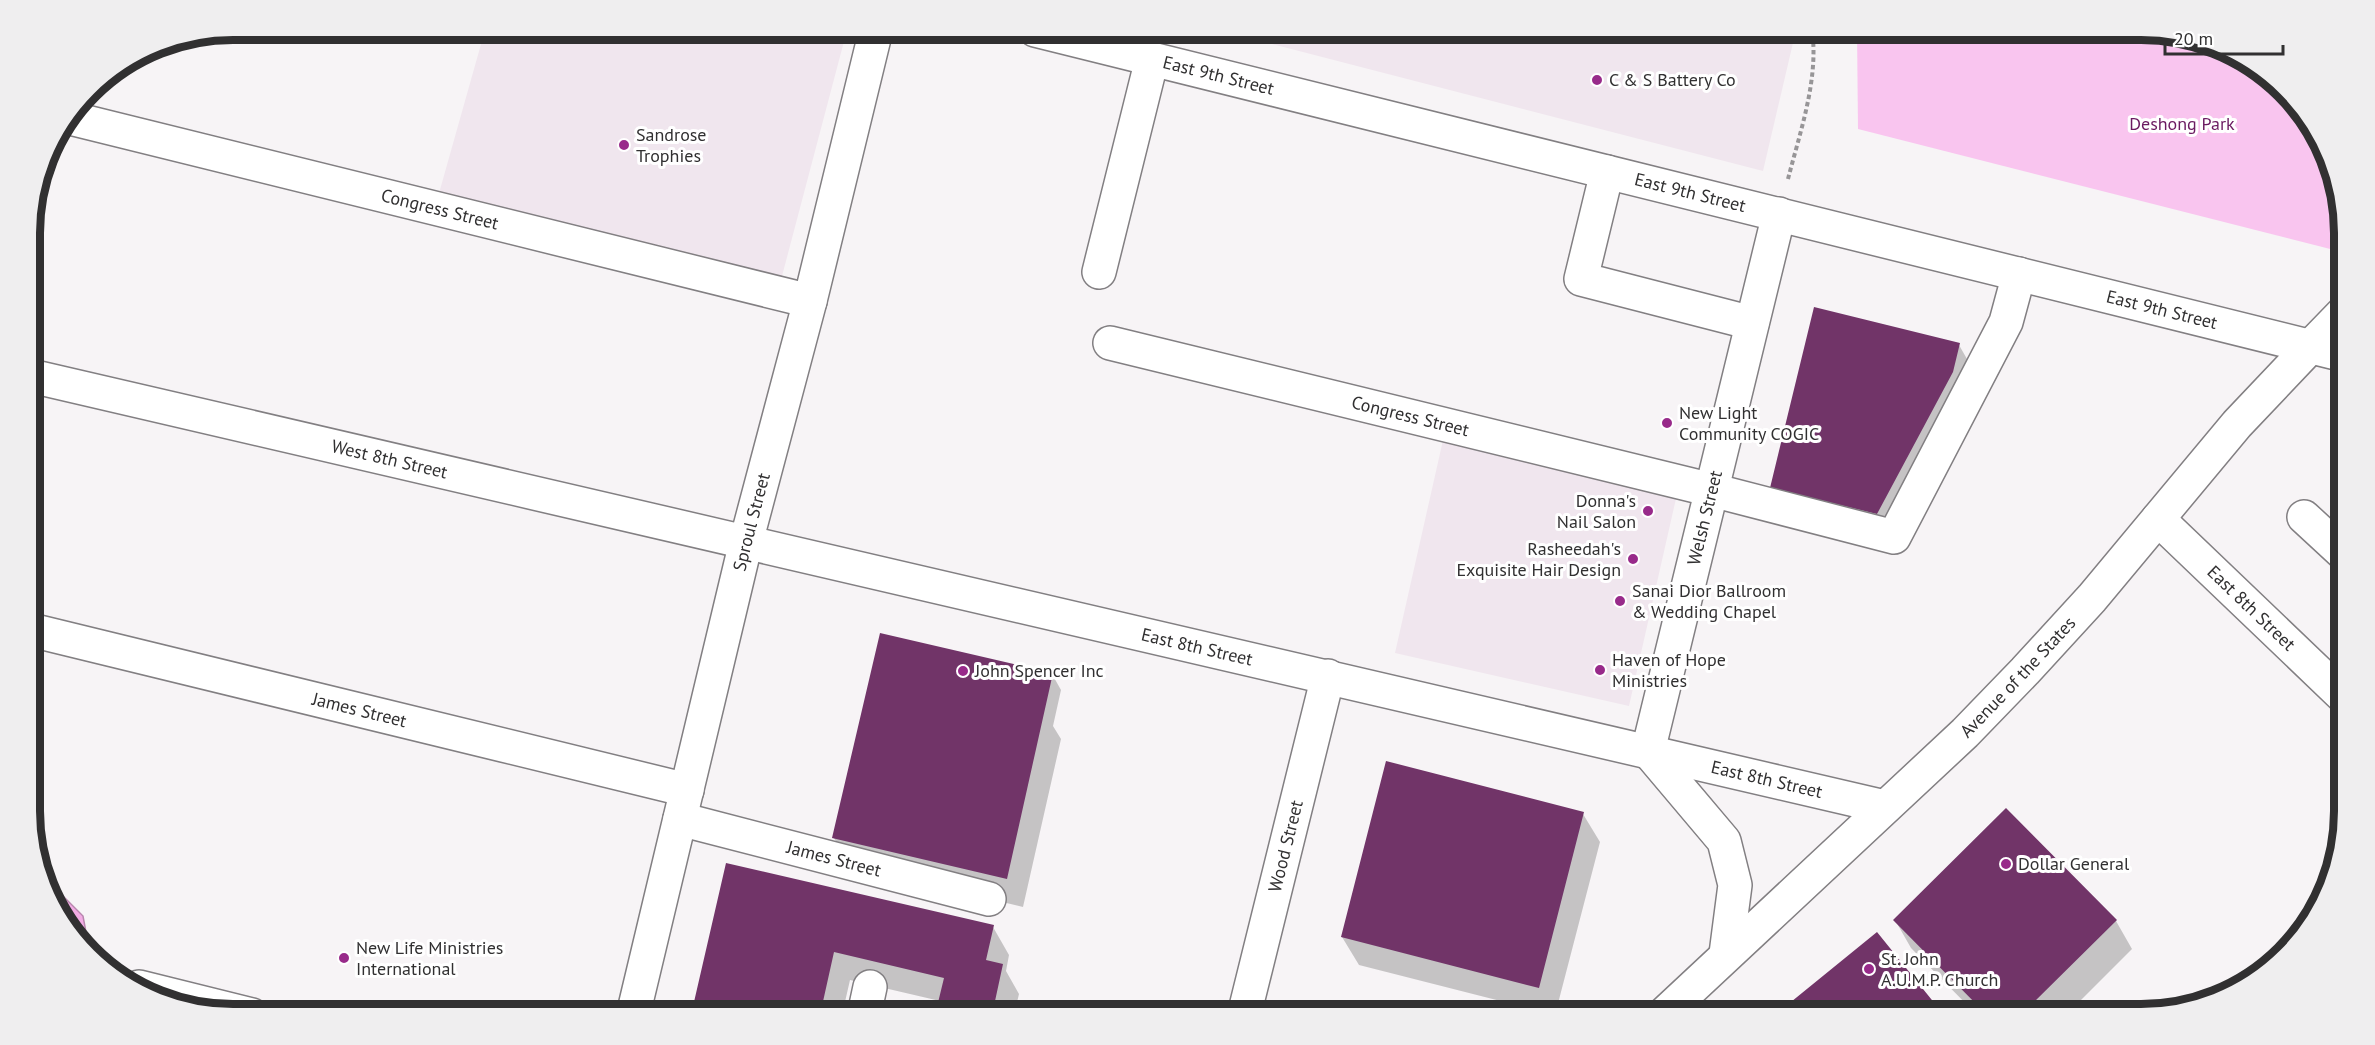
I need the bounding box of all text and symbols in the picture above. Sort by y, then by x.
scale bar [2165,18,2284,56]
text: 20 m [2174,27,2213,50]
street label: East 9th Street [1161,50,1276,100]
place label: C & S Battery Co [1609,68,1736,91]
marker: C & S Battery Co [1590,73,1604,87]
park label: Deshong Park [2129,112,2235,135]
place label: Sandrose Trophies [636,123,707,167]
marker: Sandrose Trophies [617,138,631,152]
street label: East 9th Street [1632,167,1748,217]
street label: Congress Street [379,183,501,235]
street label: East 9th Street [2104,284,2220,334]
street label: Congress Street [1349,390,1471,441]
place label: New Light Community COGIC [1679,401,1819,445]
marker: New Light Community COGIC [1660,416,1674,430]
street label: West 8th Street [329,434,450,483]
street label: Welsh Street [1682,468,1727,567]
street label: Sproul Street [727,470,775,573]
place label: Donna's Nail Salon [1557,489,1636,533]
marker: Donna's Nail Salon [1641,504,1655,518]
place label: Rasheedah's Exquisite Hair Design [1456,537,1621,581]
marker: Rasheedah's Exquisite Hair Design [1626,552,1640,566]
street label: East 8th Street [2203,560,2301,655]
place label: Sanai Dior Ballroom & Wedding Chapel [1632,579,1786,623]
marker: Sanai Dior Ballroom & Wedding Chapel [1613,594,1627,608]
street label: Avenue of the States [1955,612,2080,742]
street label: East 8th Street [1139,622,1255,671]
place label: Haven of Hope Ministries [1612,648,1726,692]
place label: John Spencer Inc [974,659,1104,682]
marker: Haven of Hope Ministries [1593,663,1607,677]
marker: John Spencer Inc [956,664,970,678]
street label: James Street [309,687,409,732]
street label: East 8th Street [1709,755,1825,803]
street label: Wood Street [1263,798,1308,894]
street label: James Street [784,835,884,882]
place label: Dollar General [2018,852,2130,875]
marker: Dollar General [1999,857,2013,871]
place label: New Life Ministries International [356,936,503,980]
place label: St. John A.U.M.P. Church [1881,947,1998,991]
marker: New Life Ministries International [337,951,351,965]
marker: St. John A.U.M.P. Church [1862,962,1876,976]

